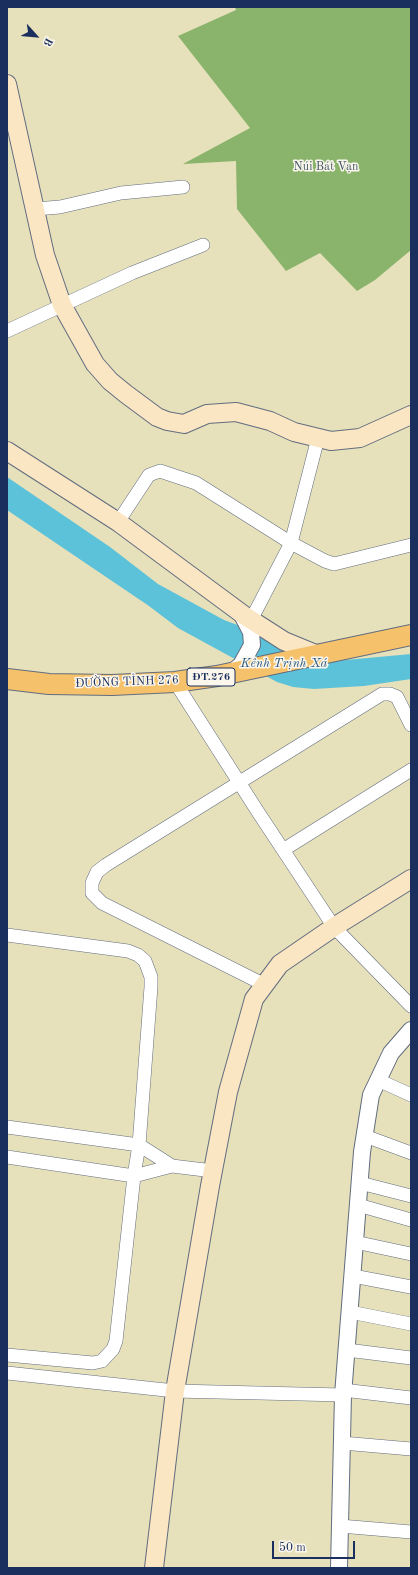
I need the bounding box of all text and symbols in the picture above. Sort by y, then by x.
north arrow [16,16,56,56]
text: B [40,36,54,48]
park label: Núi Bát Vạn [293,160,359,174]
water label: Kênh Trịnh Xá [241,656,327,672]
road number: ĐT.276 [187,668,235,686]
street label: ĐƯỜNG TỈNH 276 [75,673,179,691]
scale bar [274,1533,357,1559]
text: 50 m [279,1542,306,1554]

